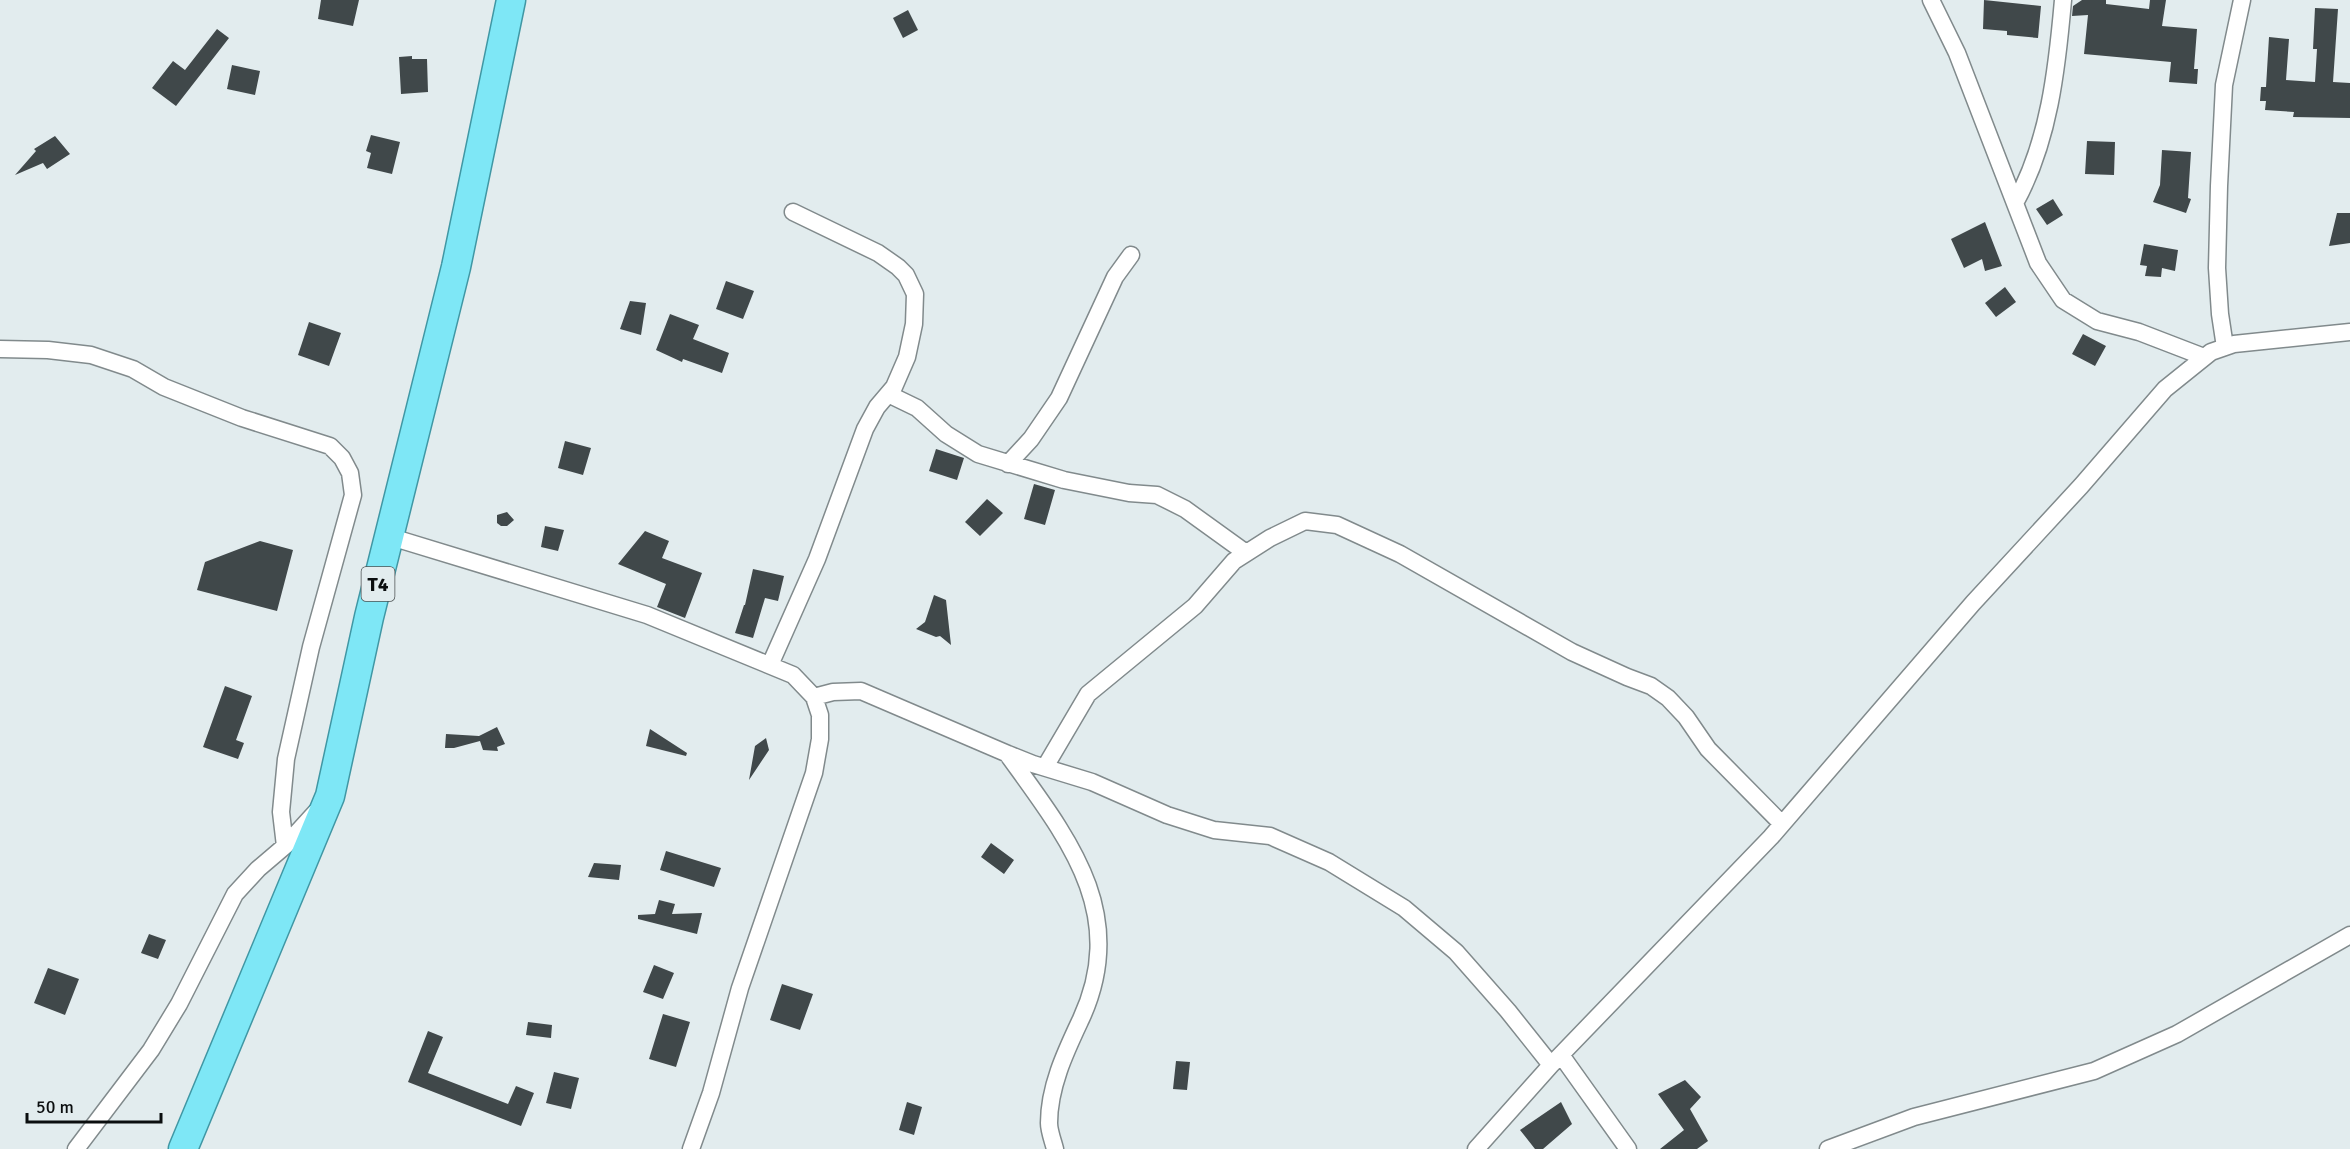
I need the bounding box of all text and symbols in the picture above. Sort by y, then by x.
road number: T4 [362,567,394,601]
scale bar [27,1086,160,1124]
text: 50 m [36,1096,74,1118]

